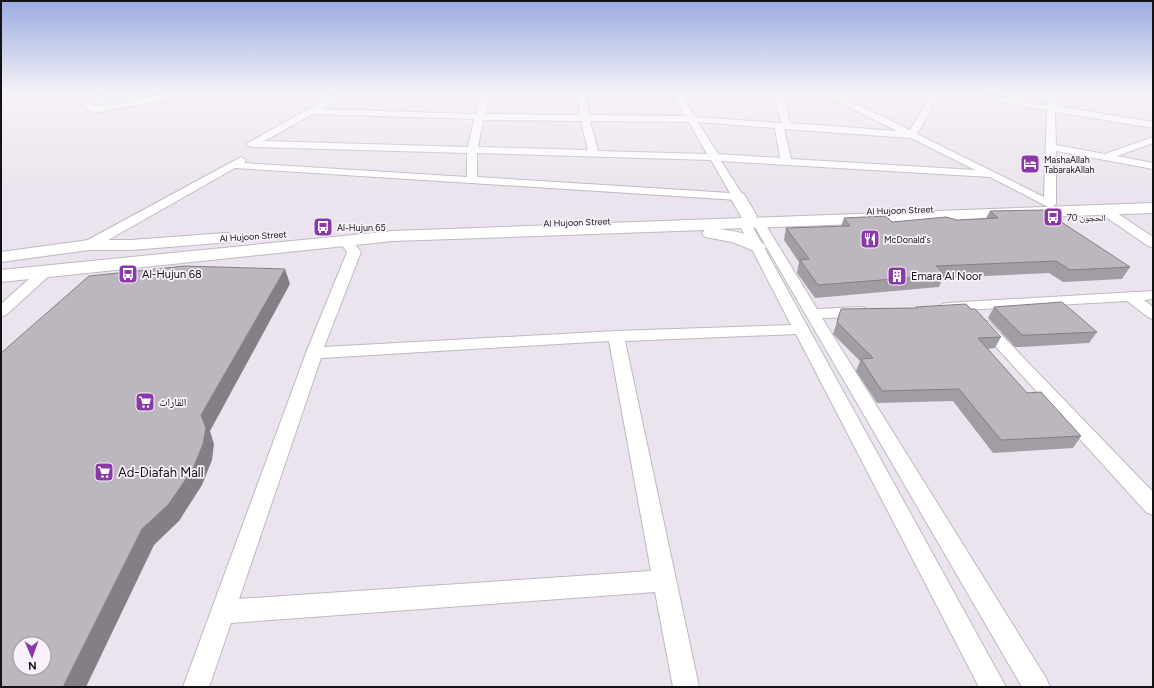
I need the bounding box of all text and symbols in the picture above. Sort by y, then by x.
hotel icon: MashaAllah TabarakAllah [1019,153,1041,175]
place label: MashaAllah TabarakAllah [1044,154,1095,175]
street label: Al Hujoon Street [866,203,934,217]
bus stop icon: الحجون 70 [1042,206,1064,228]
place label: الحجون 70 [1067,212,1105,223]
street label: Al Hujoon Street [543,215,611,229]
bus stop icon: Al-Hujun 65 [312,216,334,238]
place label: Al-Hujun 65 [337,222,386,233]
street label: Al Hujoon Street [219,228,288,244]
restaurant icon: McDonald's [859,228,881,250]
place label: McDonald's [884,234,931,245]
bus stop icon: Al-Hujun 68 [117,263,139,285]
building icon: Emara Al Noor [886,265,908,287]
place label: Al-Hujun 68 [142,268,202,281]
place label: Emara Al Noor [911,270,982,283]
supermarket icon: القارات [134,391,156,413]
place label: القارات [159,396,186,409]
supermarket icon: Ad-Diafah Mall [93,461,115,483]
place label: Ad-Diafah Mall [118,465,204,480]
north arrow [12,636,52,676]
text: N [28,659,37,672]

